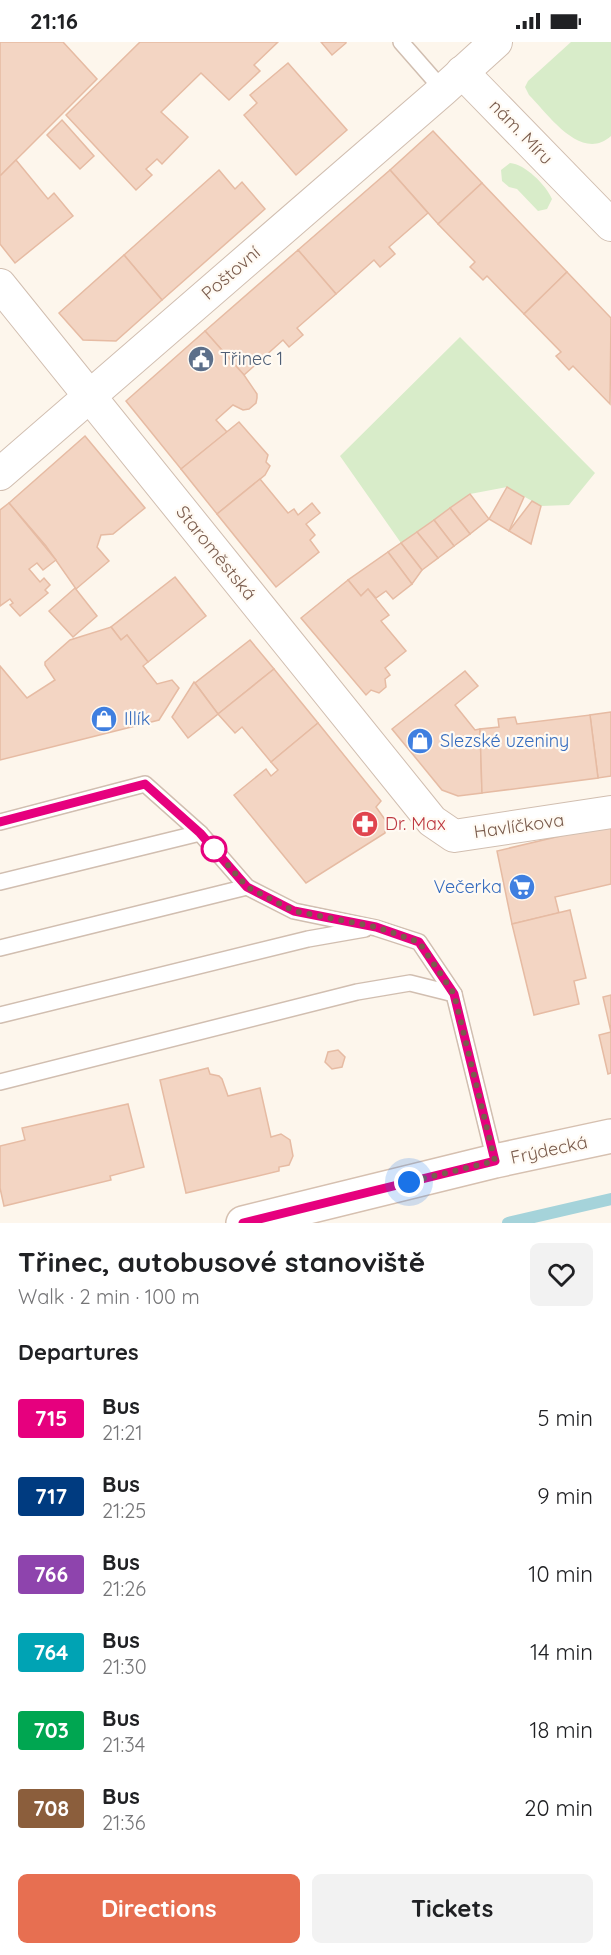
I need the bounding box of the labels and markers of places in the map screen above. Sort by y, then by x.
public building icon: Třinec 1 [186,344,216,374]
place label: Třinec 1 [220,347,283,370]
shop icon: Illík [89,704,119,734]
place label: Illík [124,707,150,730]
shop icon: Slezské uzeniny [405,726,435,756]
place label: Slezské uzeniny [440,729,569,752]
pharmacy icon: Dr. Max [350,809,380,839]
place label: Dr. Max [385,812,446,835]
unlabelled marker [201,836,227,862]
supermarket icon: Večerka [507,872,537,902]
place label: Večerka [433,875,502,898]

